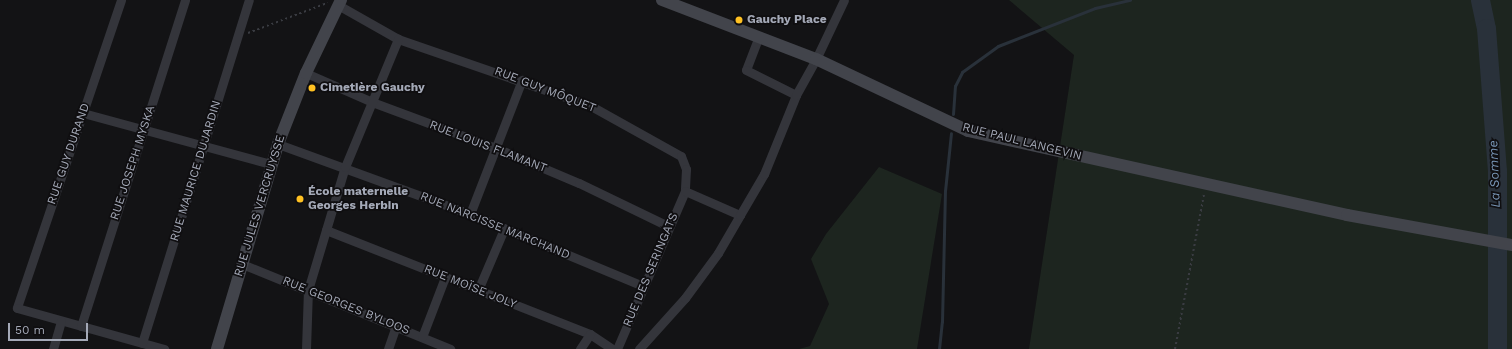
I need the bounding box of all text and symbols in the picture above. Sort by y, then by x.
place label: Gauchy Place [747,13,827,27]
marker: Gauchy Place [734,15,744,25]
street label: RUE GUY MÔQUET [492,64,598,116]
place label: Cimetière Gauchy [320,81,425,95]
marker: Cimetière Gauchy [307,83,317,93]
street label: RUE MAURICE DUJARDIN [168,99,224,243]
street label: RUE GUY DURAND [45,101,93,207]
street label: RUE JOSEPH MYSKA [108,104,158,222]
street label: RUE LOUIS FLAMANT [427,118,549,176]
street label: RUE PAUL LANGEVIN [961,120,1083,164]
street label: RUE JULES VERCRUYSSE [232,133,288,279]
water label: La Somme [1486,140,1504,208]
place label: École maternelle Georges Herbin [308,185,408,213]
street label: RUE NARCISSE MARCHAND [418,189,572,263]
marker: École maternelle Georges Herbin [295,194,305,204]
street label: RUE DES SERINGATS [621,211,681,329]
street label: RUE MOÏSE JOLY [421,262,519,312]
street label: RUE GEORGES BYLOOS [280,274,412,338]
scale bar [10,315,90,341]
text: 50 m [15,323,45,337]

